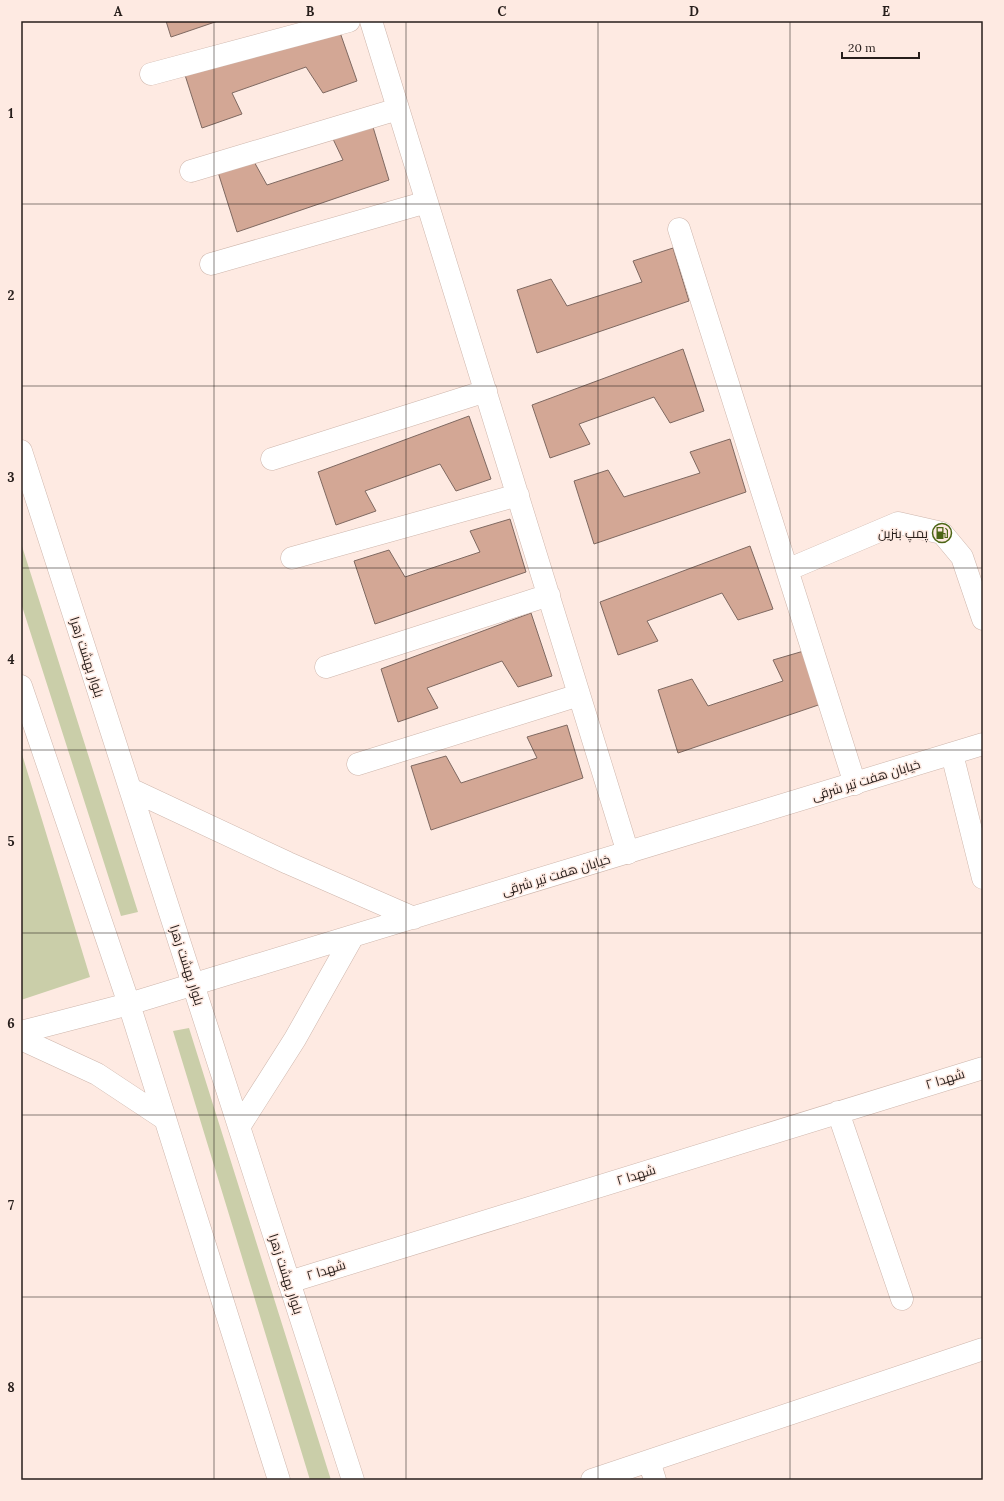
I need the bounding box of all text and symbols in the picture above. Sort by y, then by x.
text: A [114,3,123,20]
text: B [306,3,315,20]
text: C [498,3,507,20]
text: D [689,3,699,20]
text: E [882,3,890,20]
scale bar [842,34,919,60]
text: 20 m [848,40,876,55]
text: 1 [8,105,14,122]
text: 2 [8,287,15,304]
text: 3 [7,469,15,486]
fuel station icon: پمپ بنزین [931,522,953,544]
place label: پمپ بنزین [878,525,929,543]
street label: بلوار بهشت زهرا [66,615,108,699]
text: 4 [7,651,15,668]
street label: خیابان هفت تیر شرقی [810,755,922,805]
text: 5 [7,833,15,850]
street label: خیابان هفت تیر شرقی [500,850,612,900]
street label: بلوار بهشت زهرا [166,923,208,1007]
text: 6 [7,1015,15,1032]
street label: شهدا ۲ [923,1065,967,1093]
street label: شهدا ۲ [614,1161,658,1189]
text: 7 [8,1197,14,1214]
street label: بلوار بهشت زهرا [265,1232,307,1316]
street label: شهدا ۲ [304,1256,348,1284]
text: 8 [7,1379,15,1396]

